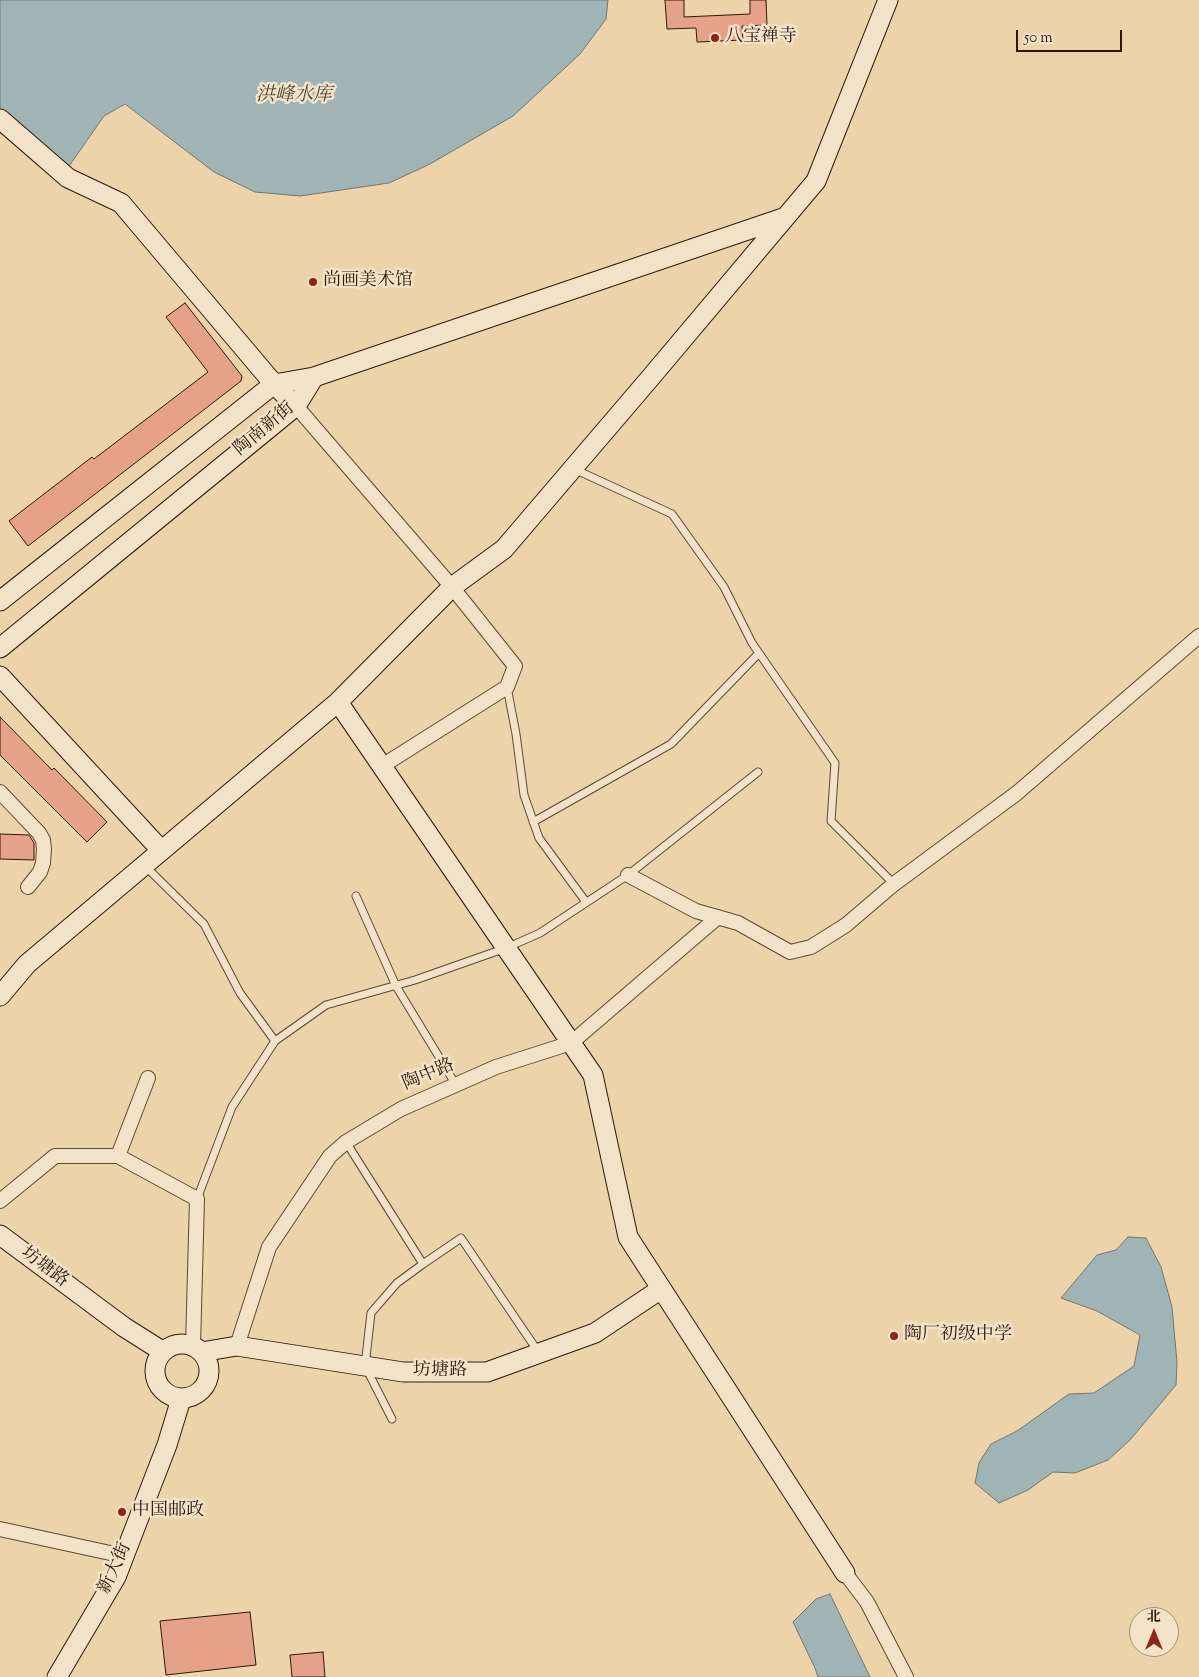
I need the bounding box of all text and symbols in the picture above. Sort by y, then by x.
scale bar [1019,20,1125,52]
place label: 八宝禅寺 [725,27,797,49]
text: 50 m [1024,28,1053,49]
marker: 八宝禅寺 [709,32,721,44]
water label: 洪峰水库 [256,86,332,108]
place label: 尚画美术馆 [323,271,413,293]
marker: 尚画美术馆 [307,276,319,288]
street label: 陶南新街 [230,399,300,461]
street label: 陶中路 [400,1056,458,1096]
street label: 坊塘路 [16,1243,72,1293]
place label: 陶厂初级中学 [904,1325,1012,1347]
marker: 陶厂初级中学 [888,1330,900,1342]
street label: 坊塘路 [413,1361,467,1383]
place label: 中国邮政 [132,1501,204,1523]
marker: 中国邮政 [116,1506,128,1518]
street label: 新大街 [95,1540,137,1598]
north arrow [1129,1607,1179,1657]
text: 北 [1147,1608,1161,1628]

